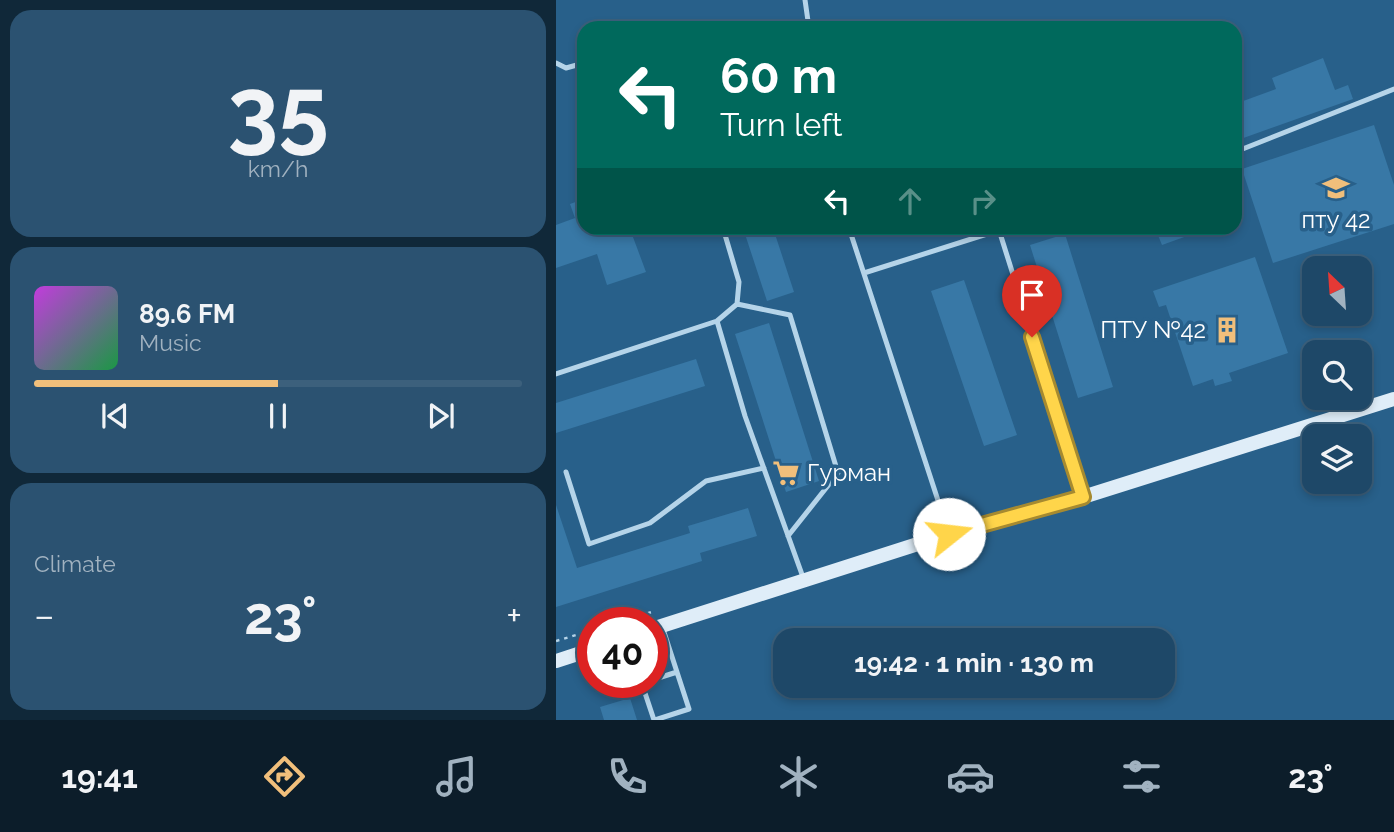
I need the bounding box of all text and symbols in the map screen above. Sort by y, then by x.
text: 60 m [720,47,837,104]
icon: left [605,49,696,140]
text: 35 [227,56,329,163]
text: Turn left [720,106,842,143]
text: km/h [248,155,308,182]
school or university icon: пту 42 [1321,173,1351,203]
icon: left [818,182,856,220]
icon: ahead [891,182,929,220]
icon: right [964,182,1002,220]
place label: пту 42 [1301,205,1371,234]
north arrow [1302,256,1372,326]
map controls [1302,256,1372,494]
pin [1002,265,1062,337]
icon: arrive [1013,276,1051,314]
text: 89.6 FM [139,299,235,329]
place label: ПТУ №42 [1100,315,1206,344]
building icon: ПТУ №42 [1212,315,1242,345]
text: Music [139,329,202,356]
button: search [1302,340,1372,410]
icon: previous [96,397,134,435]
icon: pause [259,397,297,435]
icon: next [422,397,460,435]
button: layers [1302,424,1372,494]
supermarket icon: Гурман [771,458,801,488]
place label: Гурман [807,458,891,487]
position arrow [912,497,986,571]
text: Climate [34,550,116,577]
text: 23° [244,585,317,646]
text: − [34,593,54,638]
text: + [506,593,522,638]
speed limit sign: 40 [577,607,668,698]
text: 19:42 · 1 min · 130 m [854,648,1094,678]
icon: directions [260,752,309,801]
icon: music [432,752,481,801]
icon: phone [603,752,652,801]
icon: climate [774,752,823,801]
icon: car [946,752,995,801]
icon: filters [1117,752,1166,801]
text: 19:41 [61,758,138,795]
text: 23° [1288,758,1333,795]

